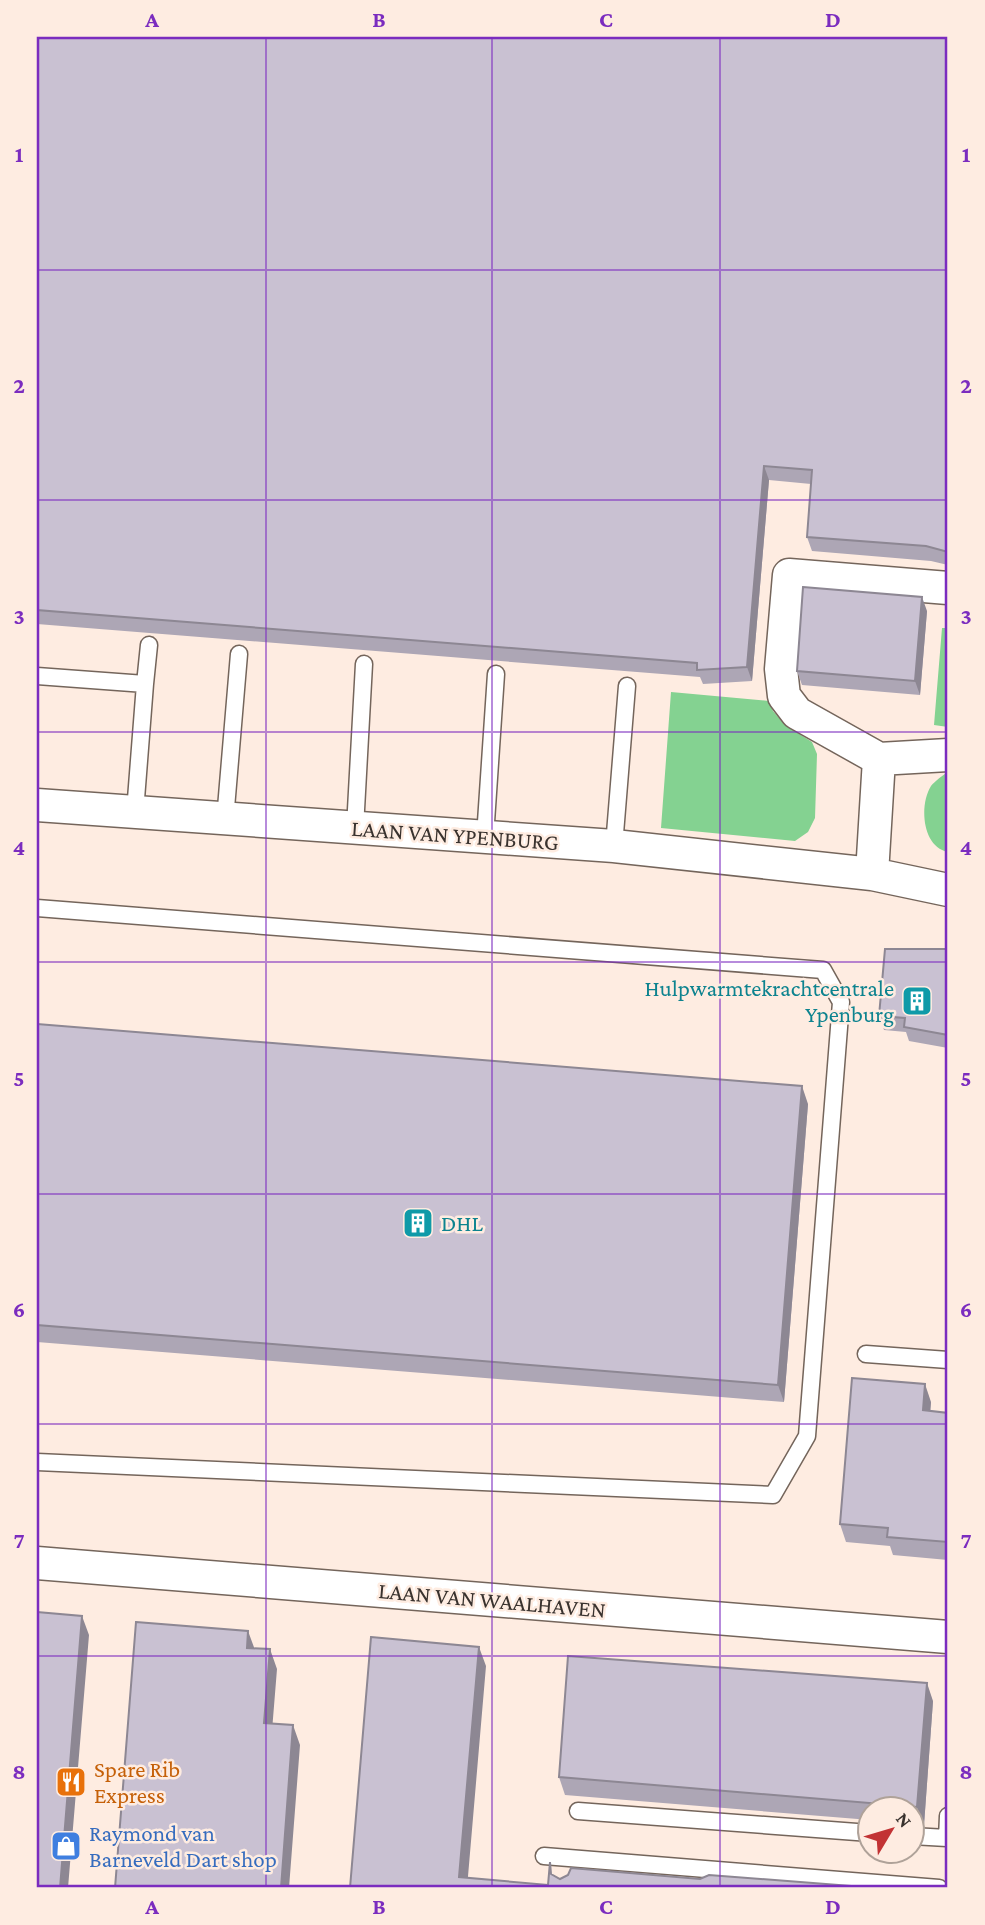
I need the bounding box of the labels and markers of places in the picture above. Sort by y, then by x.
place label: Hulpwarmtekrachtcentrale Ypenburg [644,975,894,1027]
building icon: Hulpwarmtekrachtcentrale Ypenburg [900,984,934,1018]
building icon: DHL [401,1206,435,1240]
place label: DHL [441,1210,483,1236]
place label: Spare Rib Express [94,1756,180,1808]
restaurant icon: Spare Rib Express [54,1765,88,1799]
place label: Raymond van Barneveld Dart shop [89,1820,277,1872]
shop icon: Raymond van Barneveld Dart shop [49,1829,83,1863]

